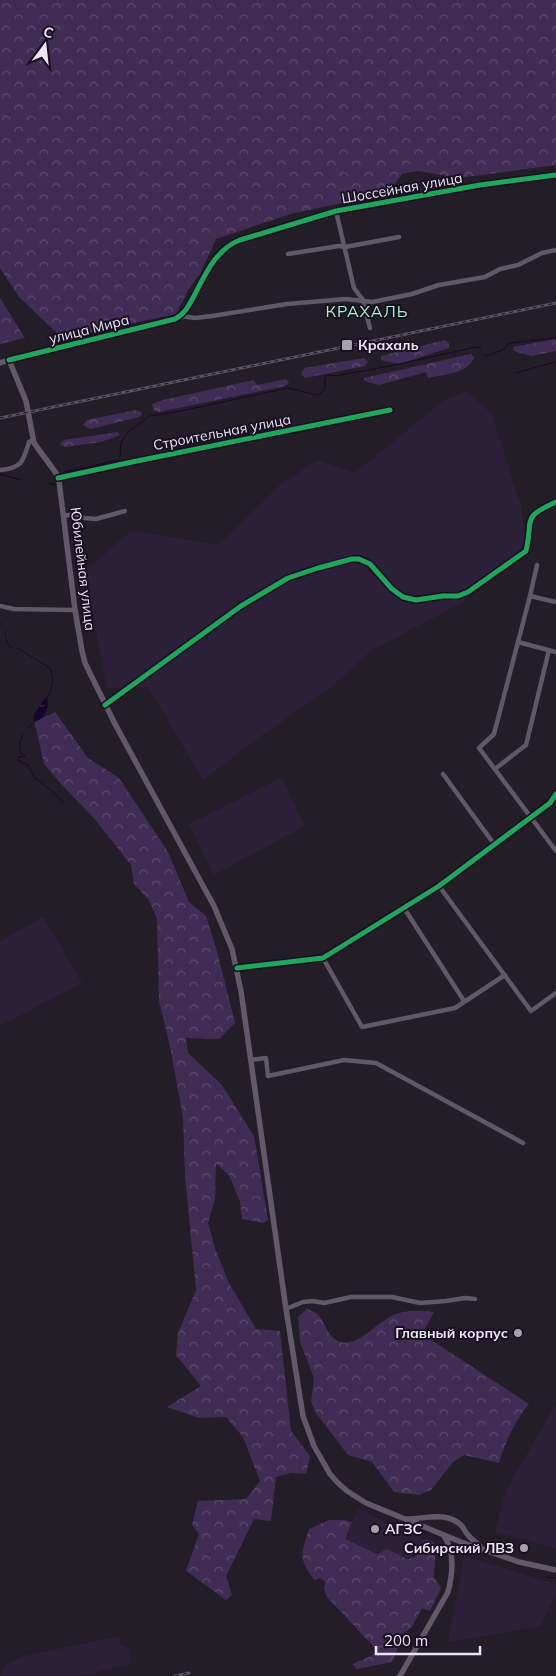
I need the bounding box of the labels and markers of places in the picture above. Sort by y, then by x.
place label: Крахаль [358,336,419,354]
marker: Крахаль [340,338,354,352]
place label: Главный корпус [395,1324,508,1342]
marker: Главный корпус [512,1327,524,1339]
place label: АГЗС [385,1520,422,1538]
marker: АГЗС [369,1523,381,1535]
place label: Сибирский ЛВЗ [404,1539,514,1557]
marker: Сибирский ЛВЗ [518,1542,530,1554]

